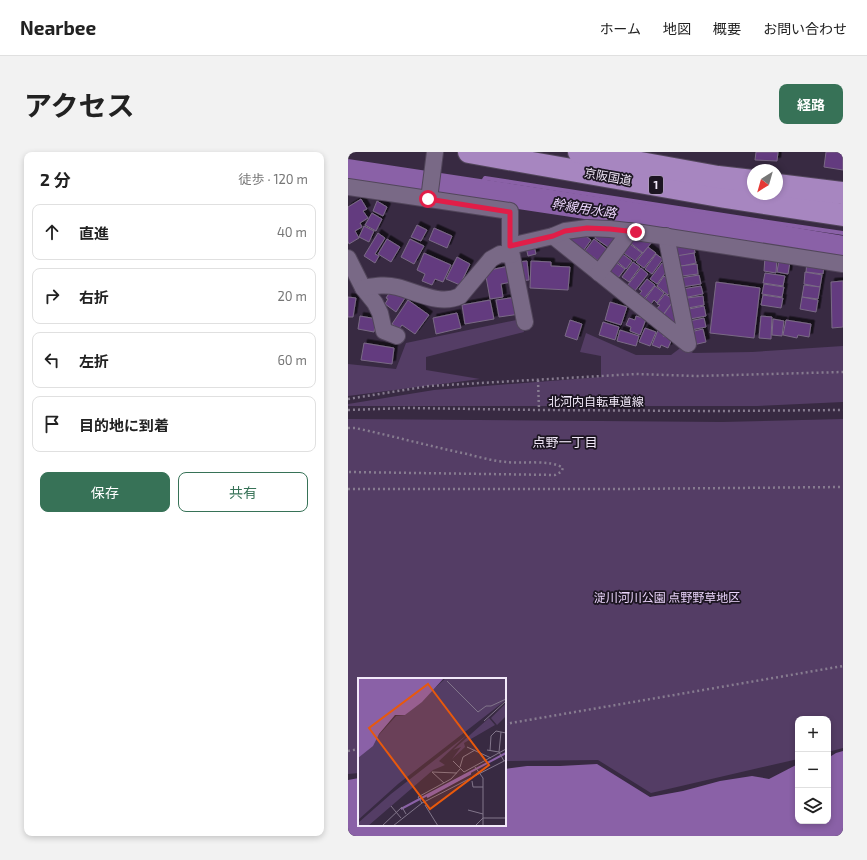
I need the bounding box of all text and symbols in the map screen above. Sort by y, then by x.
text: Nearbee [20,16,96,39]
text: ホーム [599,20,641,37]
text: 地図 [663,20,691,37]
text: 概要 [713,20,741,37]
text: お問い合わせ [763,20,847,37]
button: 経路 [779,84,843,124]
text: アクセス [24,88,135,122]
north arrow [747,164,783,200]
street label: 京阪国道 [583,165,633,187]
text: 2 分 [40,169,71,189]
text: 徒歩 · 120 m [239,171,308,187]
road number: 1 [649,176,663,194]
route start [419,190,437,208]
water label: 幹線用水路 [551,195,618,221]
icon: ahead [41,221,63,243]
route end [627,223,645,241]
text: 直進 [79,224,109,242]
text: 40 m [277,224,307,240]
icon: right [41,285,63,307]
text: 右折 [79,288,109,306]
text: 20 m [278,288,307,304]
icon: left [41,349,63,371]
text: 左折 [79,352,109,370]
text: 60 m [277,352,307,368]
street label: 北河内自転車道線 [548,394,644,408]
icon: arrive [41,413,63,435]
text: 目的地に到着 [79,416,169,434]
district label: 点野一丁目 [532,434,598,450]
button: 保存 [40,472,170,512]
button: 共有 [178,472,308,512]
park label: 淀川河川公園 点野野草地区 [594,590,740,604]
inset map [358,678,506,826]
map controls [795,716,831,824]
button: + [795,716,831,752]
button: − [795,752,831,788]
button: layers [795,788,831,824]

